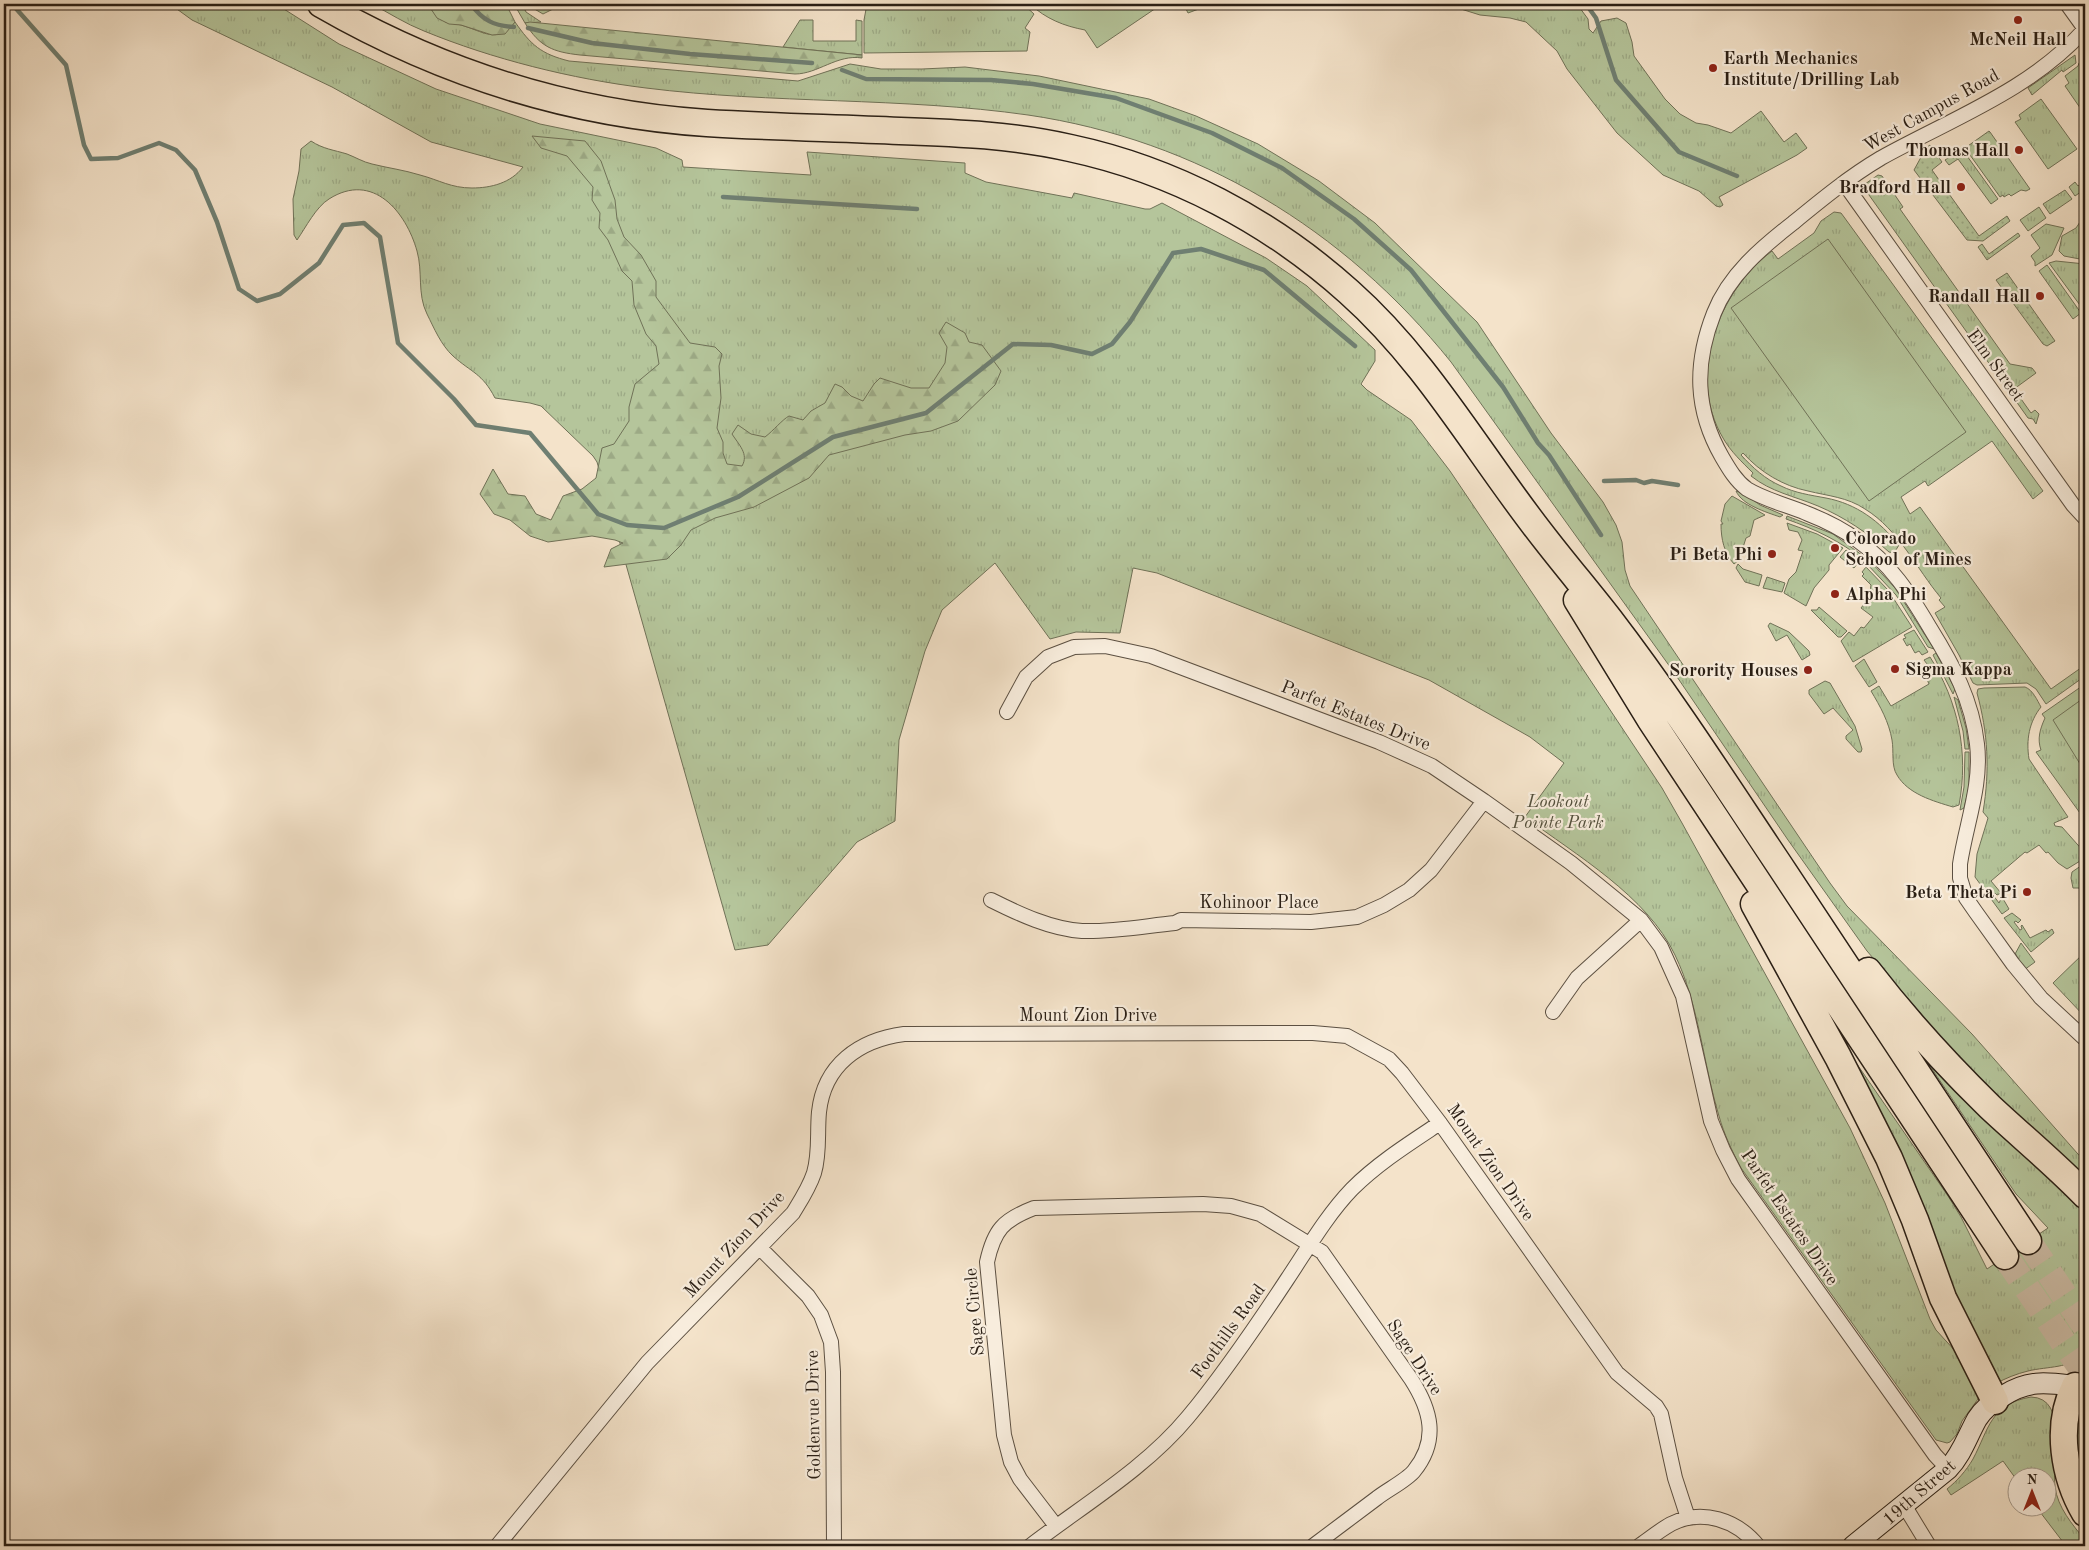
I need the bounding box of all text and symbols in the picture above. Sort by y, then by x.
marker: McNeil Hall [2012,14,2024,26]
place label: McNeil Hall [1969,31,2067,49]
place label: Earth Mechanics Institute/Drilling Lab [1723,50,1900,89]
marker: Earth Mechanics Institute/Drilling Lab [1707,62,1719,74]
street label: West Campus Road [1861,66,2002,156]
place label: Thomas Hall [1906,142,2009,160]
marker: Thomas Hall [2013,144,2025,156]
place label: Bradford Hall [1839,179,1951,197]
marker: Bradford Hall [1955,181,1967,193]
place label: Randall Hall [1928,288,2030,306]
marker: Randall Hall [2034,290,2046,302]
street label: Elm Street [1963,326,2027,405]
place label: Colorado School of Mines [1845,530,1972,569]
marker: Colorado School of Mines [1829,542,1841,554]
place label: Pi Beta Phi [1669,546,1762,564]
marker: Pi Beta Phi [1766,548,1778,560]
place label: Alpha Phi [1845,586,1926,604]
marker: Alpha Phi [1829,588,1841,600]
place label: Sigma Kappa [1905,661,2012,679]
place label: Sorority Houses [1669,662,1798,680]
marker: Sigma Kappa [1889,663,1901,675]
marker: Sorority Houses [1802,664,1814,676]
street label: Parfet Estates Drive [1278,678,1433,754]
park label: Lookout Pointe Park [1511,793,1604,832]
place label: Beta Theta Pi [1905,884,2017,902]
marker: Beta Theta Pi [2021,886,2033,898]
street label: Kohinoor Place [1199,894,1319,912]
street label: Mount Zion Drive [1019,1007,1157,1025]
street label: Mount Zion Drive [1443,1101,1537,1224]
street label: Parfet Estates Drive [1737,1146,1841,1289]
street label: Mount Zion Drive [681,1188,788,1301]
street label: Sage Circle [962,1267,988,1357]
street label: Foothills Road [1189,1281,1269,1382]
street label: Sage Drive [1383,1316,1445,1399]
street label: Goldenvue Drive [804,1350,824,1480]
street label: 19th Street [1880,1457,1959,1529]
north arrow [2006,1468,2056,1518]
text: N [2027,1473,2038,1487]

